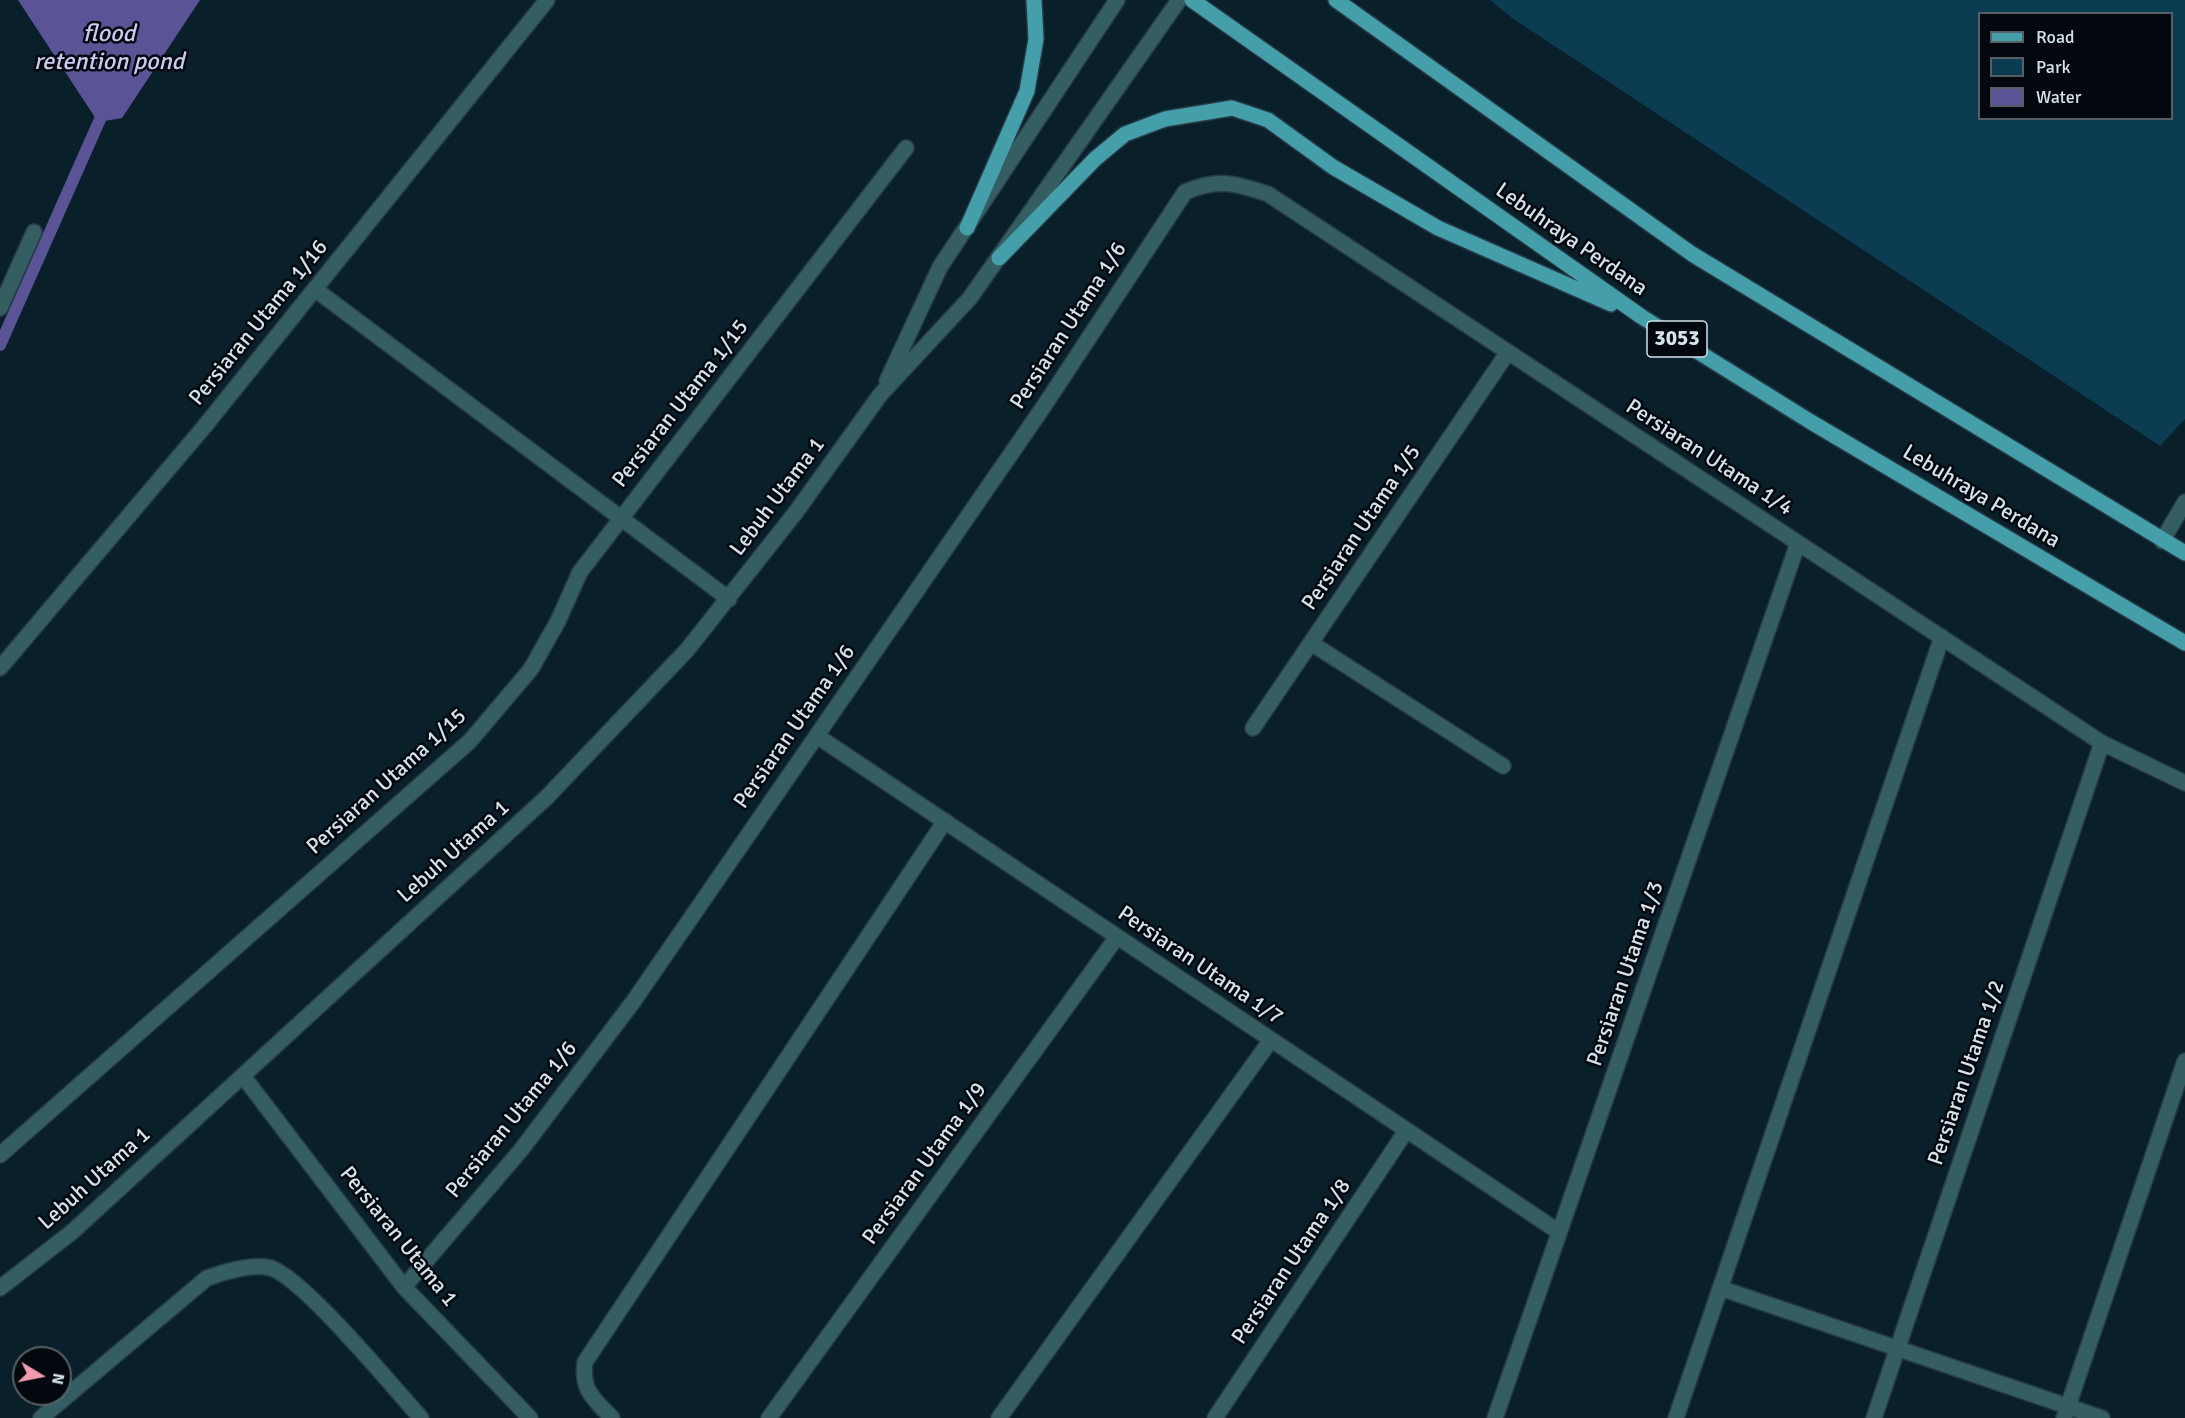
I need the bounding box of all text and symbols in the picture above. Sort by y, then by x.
legend [1978,12,2173,120]
water label: flood retention pond [34,21,184,77]
text: Road [2036,26,2075,48]
text: Park [2036,56,2071,78]
text: Water [2036,86,2081,108]
street label: Lebuhraya Perdana [1490,178,1652,302]
street label: Persiaran Utama 1/16 [184,235,334,411]
street label: Persiaran Utama 1/6 [1005,238,1133,414]
street label: Persiaran Utama 1/15 [607,315,755,493]
road number: 3053 [1647,321,1707,357]
street label: Persiaran Utama 1/4 [1621,394,1797,522]
street label: Lebuh Utama 1 [725,433,831,561]
street label: Persiaran Utama 1/5 [1297,440,1427,616]
street label: Lebuhraya Perdana [1897,440,2065,554]
street label: Persiaran Utama 1/6 [729,640,861,814]
street label: Persiaran Utama 1/15 [302,703,472,861]
street label: Lebuh Utama 1 [393,795,515,909]
street label: Persiaran Utama 1/3 [1582,878,1670,1070]
street label: Persiaran Utama 1/7 [1112,901,1288,1031]
street label: Persiaran Utama 1/2 [1923,977,2011,1169]
street label: Persiaran Utama 1/6 [441,1036,583,1204]
street label: Persiaran Utama 1/9 [857,1078,993,1250]
street label: Lebuh Utama 1 [34,1122,156,1236]
street label: Persiaran Utama 1 [333,1162,463,1312]
street label: Persiaran Utama 1/8 [1227,1174,1357,1350]
north arrow [12,1346,72,1406]
text: N [47,1372,69,1386]

